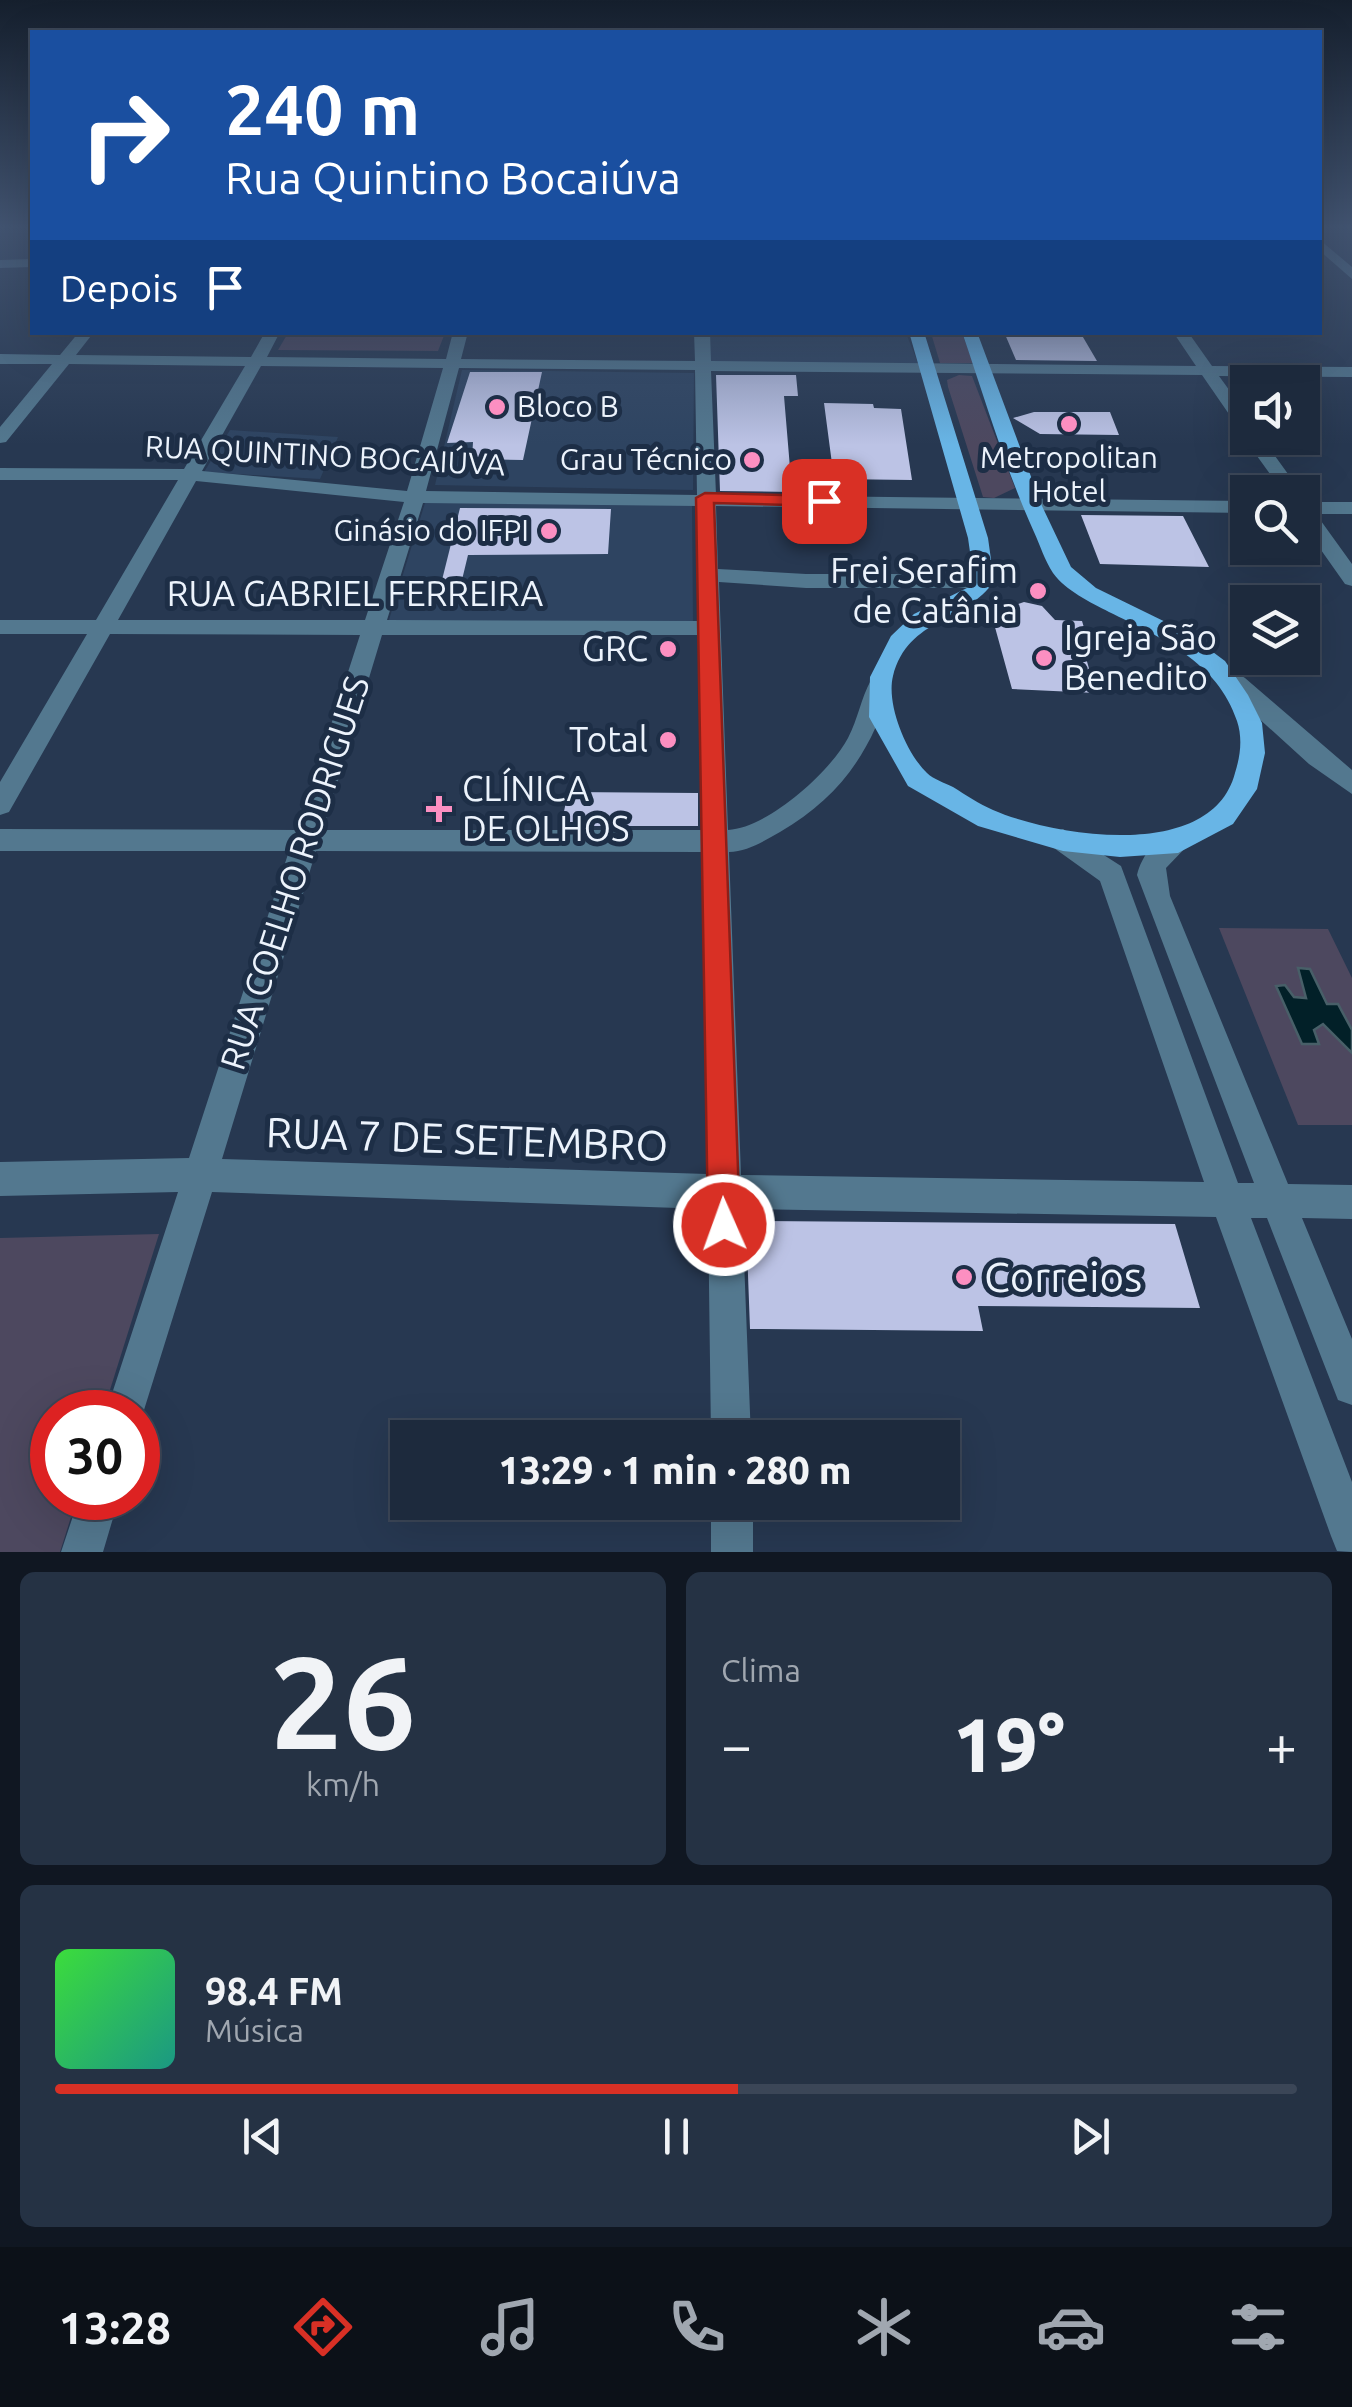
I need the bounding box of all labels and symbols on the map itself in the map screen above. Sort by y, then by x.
place label: Bloco B [517,389,619,423]
marker: Bloco B [486,396,508,418]
marker: Metropolitan Hotel [1058,413,1080,435]
street label: RUA QUINTINO BOCAIÚVA [144,428,506,481]
place label: Metropolitan Hotel [980,440,1158,508]
place label: Grau Técnico [560,442,732,476]
marker: Grau Técnico [741,449,763,471]
pin [782,459,867,544]
place label: Ginásio do IFPI [333,513,529,547]
marker: Ginásio do IFPI [538,520,560,542]
place label: Frei Serafim de Catânia [830,550,1018,630]
street label: RUA GABRIEL FERREIRA [167,573,544,613]
marker: Frei Serafim de Catânia [1027,580,1049,602]
place label: Igreja São Benedito [1064,617,1217,697]
place label: GRC [582,628,648,668]
marker: GRC [657,638,679,660]
marker: Igreja São Benedito [1033,647,1055,669]
street label: RUA COELHO RODRIGUES [211,671,377,1074]
place label: Total [569,719,648,759]
marker: Total [657,729,679,751]
place label: CLÍNICA DE OLHOS [462,767,629,848]
marker: CLÍNICA DE OLHOS [426,796,452,822]
street label: RUA 7 DE SETEMBRO [265,1108,669,1169]
position arrow [672,1173,776,1277]
place label: Correios [984,1253,1142,1300]
marker: Correios [953,1266,975,1288]
speed limit sign: 30 [30,1390,160,1520]

